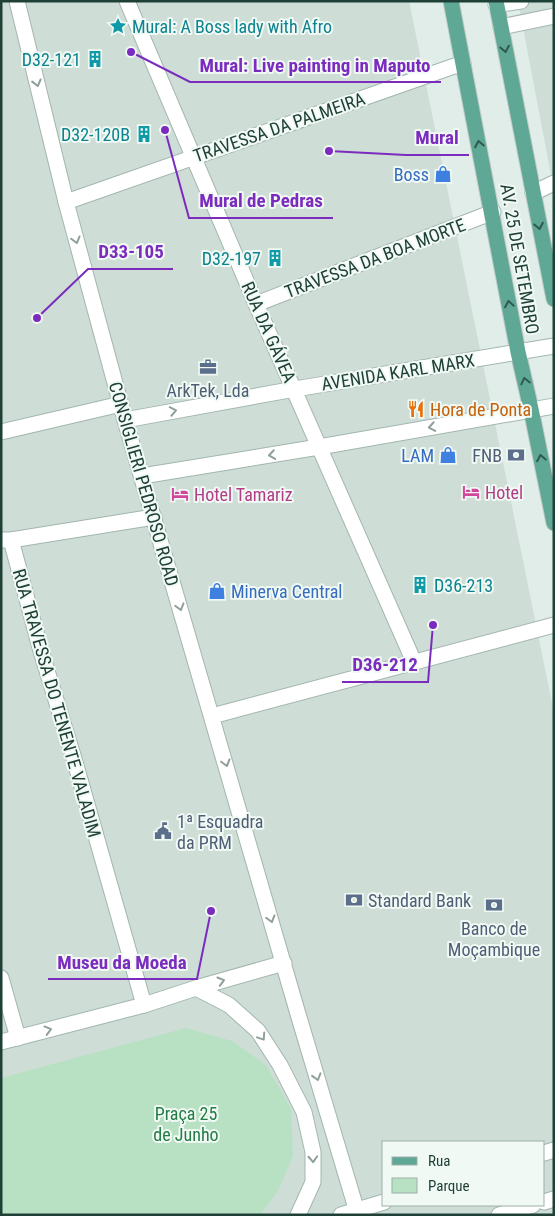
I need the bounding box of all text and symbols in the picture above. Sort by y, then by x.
place icon: Mural: A Boss lady with Afro [108,16,128,36]
place label: Mural: A Boss lady with Afro [132,16,332,37]
one-way arrow [499,45,510,53]
callout: Mural: Live painting in Maputo [190,48,441,82]
place label: D32-121 [22,49,81,70]
building icon: D32-121 [85,49,105,69]
text: Mural: Live painting in Maputo [200,54,430,77]
one-way arrow [31,78,42,87]
street label: TRAVESSA DA PALMEIRA [190,88,368,166]
callout: Mural [406,121,469,155]
place label: D32-120B [61,124,130,145]
building icon: D32-120B [134,124,154,144]
text: Mural [415,126,459,149]
one-way arrow [475,140,485,149]
place label: Boss [394,164,429,185]
shop icon: Boss [433,164,453,184]
street label: AV. 25 DE SETEMBRO [496,182,544,336]
callout: Mural de Pedras [189,184,333,218]
text: Mural de Pedras [199,189,323,212]
street label: TRAVESSA DA BOA MORTE [282,214,468,302]
one-way arrow [534,221,544,230]
callout: D33-105 [88,235,173,269]
one-way arrow [71,236,81,244]
text: D33-105 [98,240,164,263]
place label: D32-197 [202,248,261,269]
building icon: D32-197 [265,248,285,268]
street label: RUA DA GÁVEA [237,278,301,386]
one-way arrow [505,299,515,308]
street label: AVENIDA KARL MARX [320,349,476,394]
office icon: ArkTek, Lda [198,357,218,377]
one-way arrow [520,376,531,385]
street label: CONSIGLIERI PEDROSO ROAD [105,379,183,589]
place label: ArkTek, Lda [167,380,249,401]
restaurant icon: Hora de Ponta [406,399,426,419]
place label: Hora de Ponta [430,399,531,420]
one-way arrow [169,407,178,417]
one-way arrow [427,422,436,432]
place label: LAM [401,445,434,466]
shop icon: LAM [438,445,458,465]
place label: FNB [472,445,502,466]
bank icon: FNB [506,445,526,465]
one-way arrow [267,449,276,459]
one-way arrow [536,453,547,462]
hotel icon: Hotel [461,482,481,502]
place label: Hotel [485,482,523,503]
hotel icon: Hotel Tamariz [170,484,190,504]
place label: Hotel Tamariz [194,484,293,505]
street label: RUA TRAVESSA DO TENENTE VALADIM [9,566,105,840]
building icon: D36-213 [410,575,430,595]
place label: D36-213 [434,575,493,596]
shop icon: Minerva Central [207,581,227,601]
place label: Minerva Central [231,581,342,602]
one-way arrow [174,602,184,610]
callout: D36-212 [342,648,428,682]
text: D36-212 [352,653,418,676]
one-way arrow [220,758,230,766]
place label: 1ª Esquadra da PRM [177,811,263,853]
public building icon: 1ª Esquadra da PRM [153,821,173,841]
bank icon: Standard Bank [344,890,364,910]
place label: Standard Bank [368,890,471,911]
bank icon: Banco de Moçambique [484,895,504,915]
one-way arrow [266,914,276,922]
place label: Banco de Moçambique [448,918,540,960]
callout: Museu da Moeda [48,945,197,979]
text: Museu da Moeda [57,951,187,974]
one-way arrow [217,976,225,986]
one-way arrow [44,1025,53,1036]
one-way arrow [256,1032,265,1041]
one-way arrow [312,1073,322,1081]
park label: Praça 25 de Junho [153,1103,219,1145]
legend [382,1141,545,1206]
text: Rua [428,1152,450,1170]
one-way arrow [307,1156,318,1164]
text: Parque [428,1177,470,1195]

